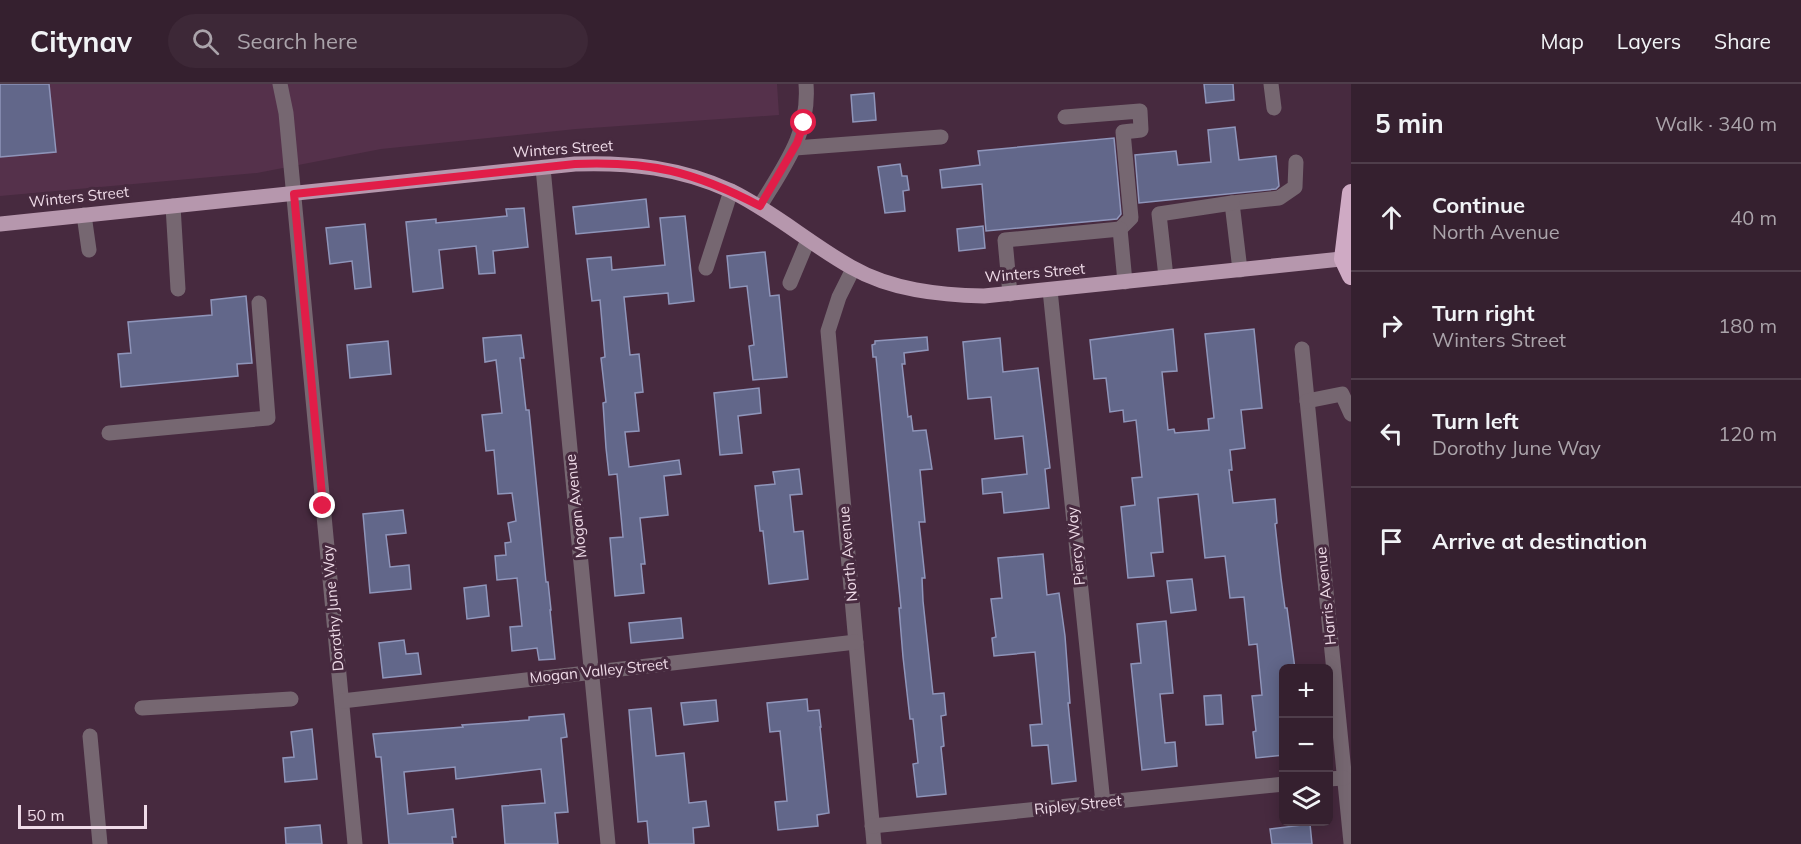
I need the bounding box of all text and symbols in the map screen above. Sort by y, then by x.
search box [168,14,588,68]
text: Citynav [30,24,132,59]
icon: search [189,25,222,58]
text: Search here [237,27,358,55]
text: Map [1541,28,1584,54]
text: Layers [1617,28,1681,54]
text: Share [1714,28,1771,54]
text: 5 min [1375,107,1444,140]
route start [790,109,816,135]
text: Walk · 340 m [1655,111,1777,136]
street label: Winters Street [512,136,614,161]
street label: Winters Street [28,182,130,211]
text: Continue [1432,191,1525,219]
icon: ahead [1375,201,1408,234]
text: 40 m [1730,205,1777,230]
text: North Avenue [1432,219,1560,244]
street label: Winters Street [984,259,1086,286]
text: Turn right [1432,299,1535,327]
icon: right [1375,309,1408,342]
text: 180 m [1718,313,1777,338]
text: Winters Street [1432,327,1566,352]
text: Turn left [1432,407,1519,435]
icon: left [1375,417,1408,450]
text: 120 m [1718,421,1777,446]
text: Dorothy June Way [1432,435,1601,460]
street label: Mogan Avenue [561,453,590,559]
route end [309,492,335,518]
street label: North Avenue [834,505,861,603]
street label: Piercy Way [1062,506,1089,586]
icon: arrive [1375,525,1408,558]
text: Arrive at destination [1432,527,1647,555]
street label: Dorothy June Way [318,544,347,672]
street label: Harris Avenue [1311,546,1340,646]
street label: Mogan Valley Street [529,654,669,687]
map controls [1279,664,1333,826]
button: + [1279,664,1333,718]
button: − [1279,718,1333,772]
button: layers [1279,772,1333,826]
street label: Ripley Street [1033,790,1123,819]
scale bar [18,802,147,830]
text: 50 m [27,805,64,825]

